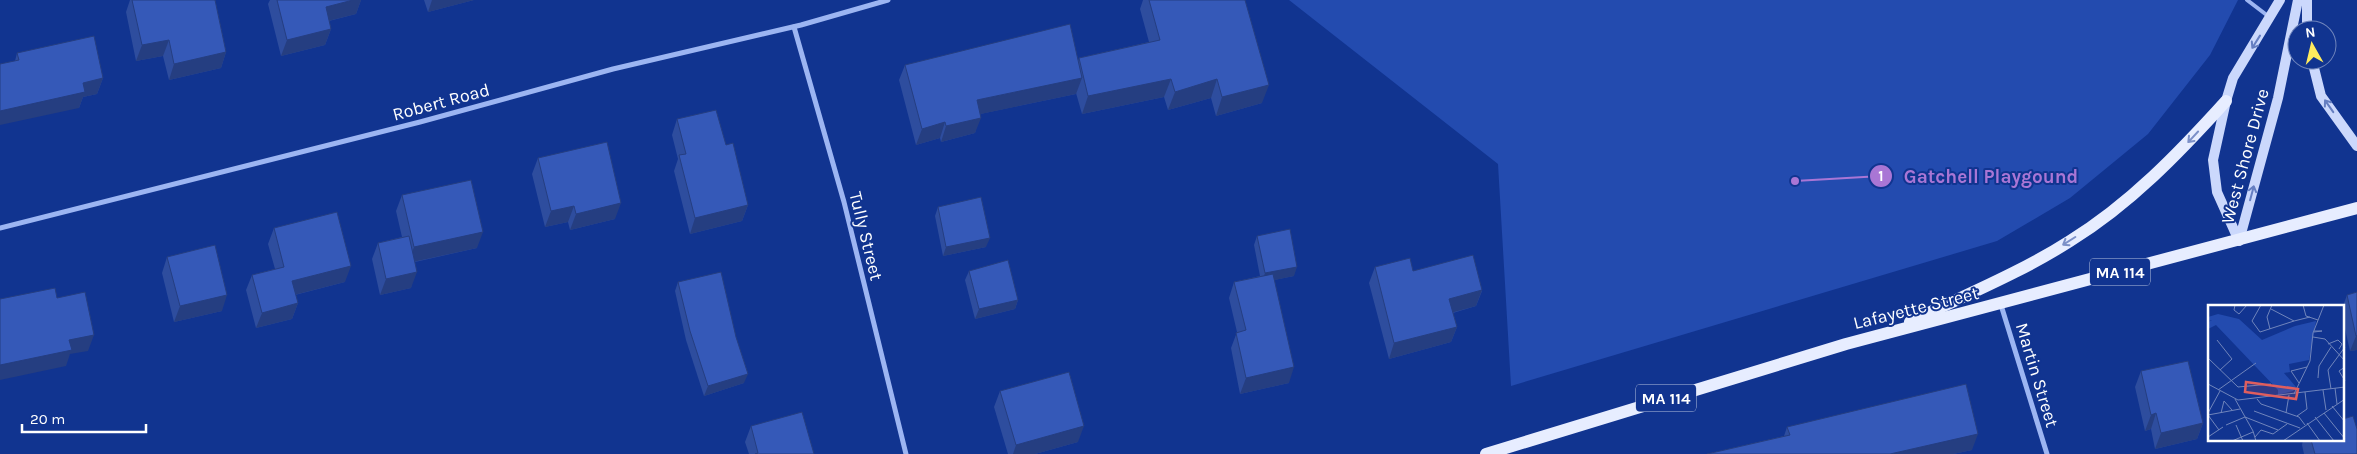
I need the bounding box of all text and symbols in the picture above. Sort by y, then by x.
north arrow [2287,20,2337,70]
text: N [2304,24,2316,42]
one-way arrow [2250,35,2260,49]
street label: Robert Road [390,78,492,126]
street label: West Shore Drive [2216,86,2274,226]
one-way arrow [2324,100,2334,114]
one-way arrow [2187,131,2199,144]
callout: Gatchell Playgound [1869,159,2088,193]
text: Gatchell Playgound [1904,166,2078,188]
text: 1 [1878,167,1884,185]
one-way arrow [2247,186,2257,202]
street label: Tully Street [844,189,888,283]
one-way arrow [2063,237,2077,247]
road number: MA 114 [2090,258,2150,286]
street label: Lafayette Street [1851,282,1981,334]
inset map [2208,305,2344,442]
street label: Martin Street [2011,320,2063,430]
road number: MA 114 [1636,384,1696,412]
scale bar [22,402,146,434]
text: 20 m [30,410,65,428]

